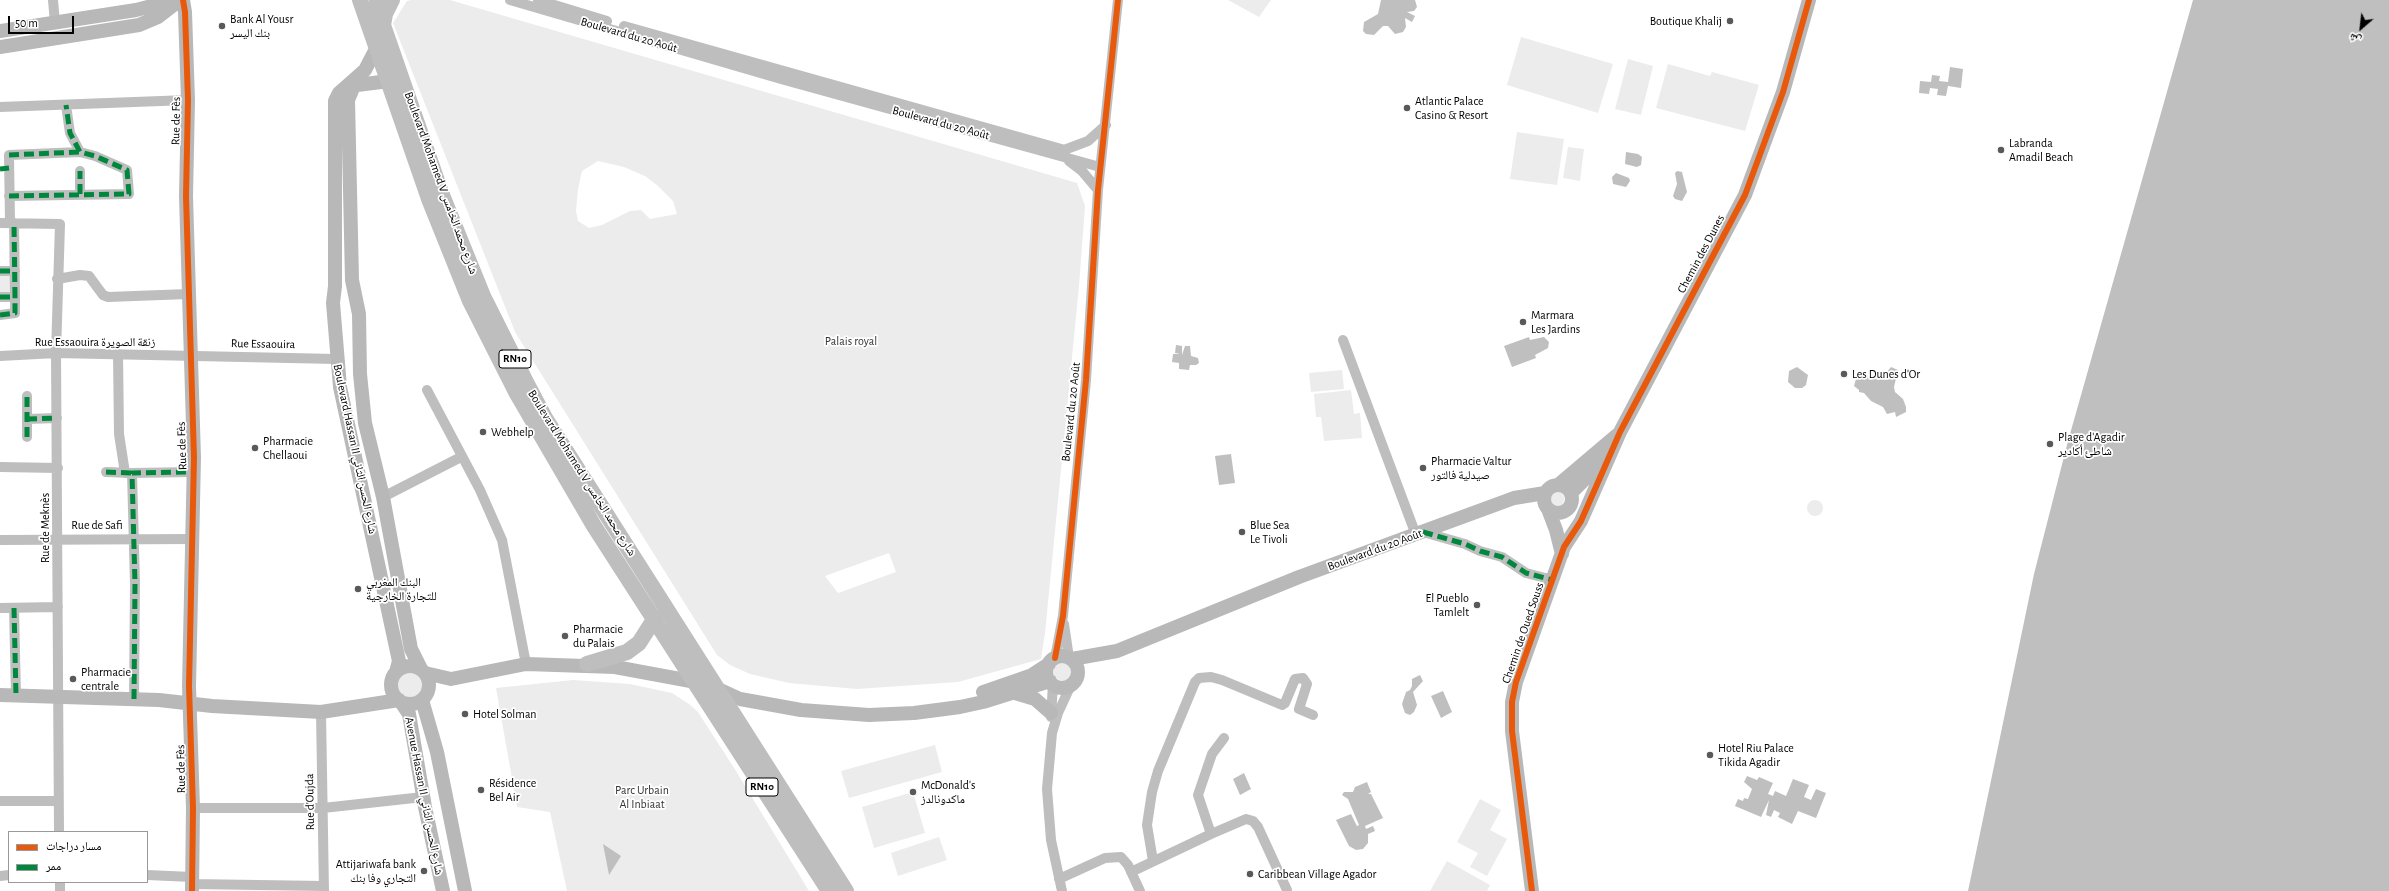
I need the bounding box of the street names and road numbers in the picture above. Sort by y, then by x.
street label: Boulevard du 20 Août [579,14,679,56]
street label: Boulevard Mohamed V شارع محمد الخامس [401,90,481,276]
street label: Rue de Fès [168,97,184,145]
street label: Boulevard du 20 Août [891,103,991,143]
street label: Chemin des Dunes [1674,212,1728,296]
street label: Rue Essaouira زنقة الصويرة [35,335,155,349]
street label: Rue Essaouira [231,336,295,352]
road number: RN10 [499,350,531,368]
street label: Boulevard du 20 Août [1059,362,1083,462]
street label: Boulevard Hassan II شارع الحسن الثاني [330,363,380,535]
street label: Boulevard Mohamed V شارع محمد الخامس [525,387,639,559]
street label: Rue de Fès [174,422,190,470]
street label: Rue de Meknès [38,493,52,563]
street label: Rue de Safi [71,518,123,532]
street label: Boulevard du 20 Août [1326,526,1424,574]
street label: Chemin de Oued Souss [1499,580,1547,686]
street label: Avenue Hassan II شارع الحسن الثاني [402,716,446,876]
street label: Rue de Fès [173,745,189,793]
street label: Rue d'Oujda [302,774,318,830]
road number: RN10 [746,778,778,796]

